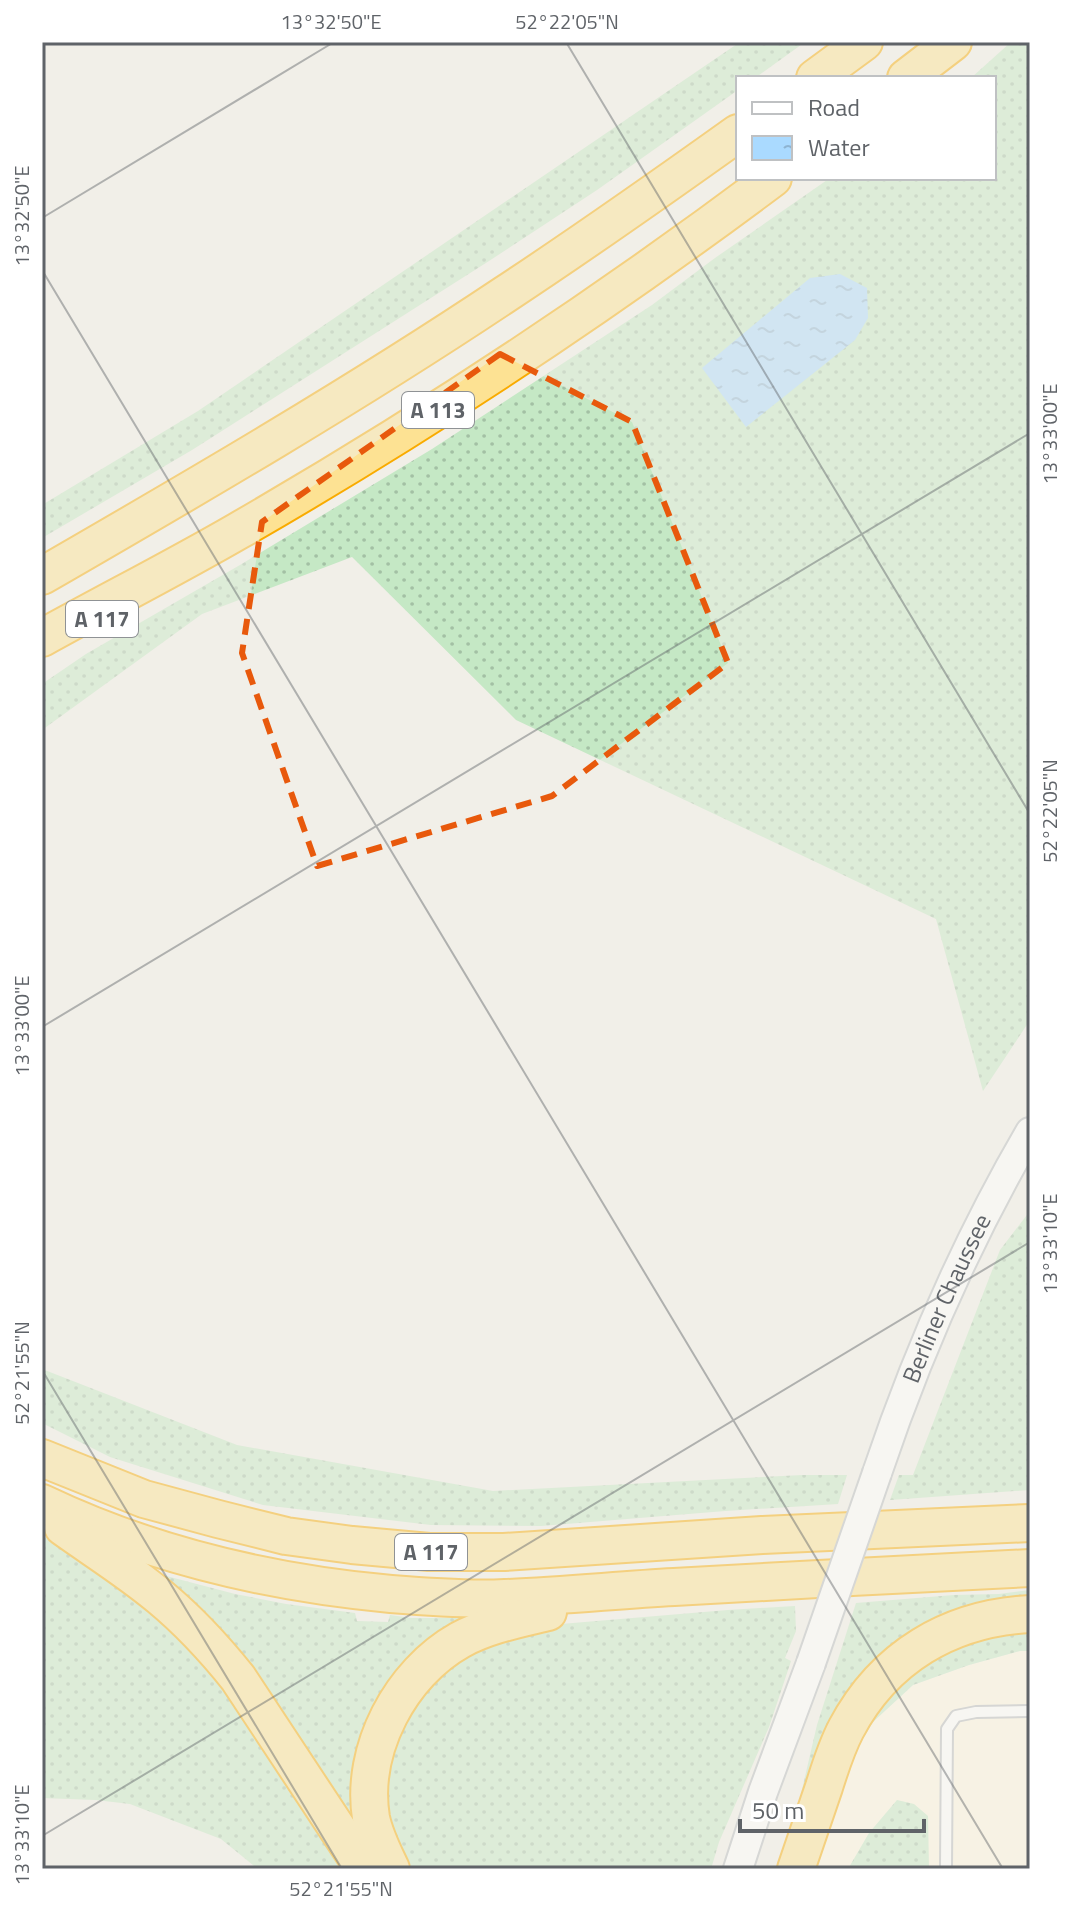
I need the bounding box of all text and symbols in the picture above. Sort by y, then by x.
text: 13°32'50"E [280,6,382,37]
text: 52°22'05"N [515,6,619,37]
legend [736,76,996,180]
text: Road [808,89,860,125]
text: Water [808,129,870,165]
text: 13°32'50"E [6,165,37,267]
text: 13°33'00"E [1034,383,1065,485]
road number: A 113 [402,392,474,428]
road number: A 117 [66,601,138,637]
text: 52°22'05"N [1034,759,1065,863]
text: 13°33'00"E [6,975,37,1077]
text: 13°33'10"E [1034,1193,1065,1295]
street label: Berliner Chaussee [892,1207,999,1388]
text: 52°21'55"N [6,1321,37,1425]
road number: A 117 [395,1534,467,1570]
scale bar [740,1783,924,1833]
text: 13°33'10"E [6,1784,37,1886]
text: 50 m [752,1792,804,1828]
text: 52°21'55"N [289,1873,393,1904]

